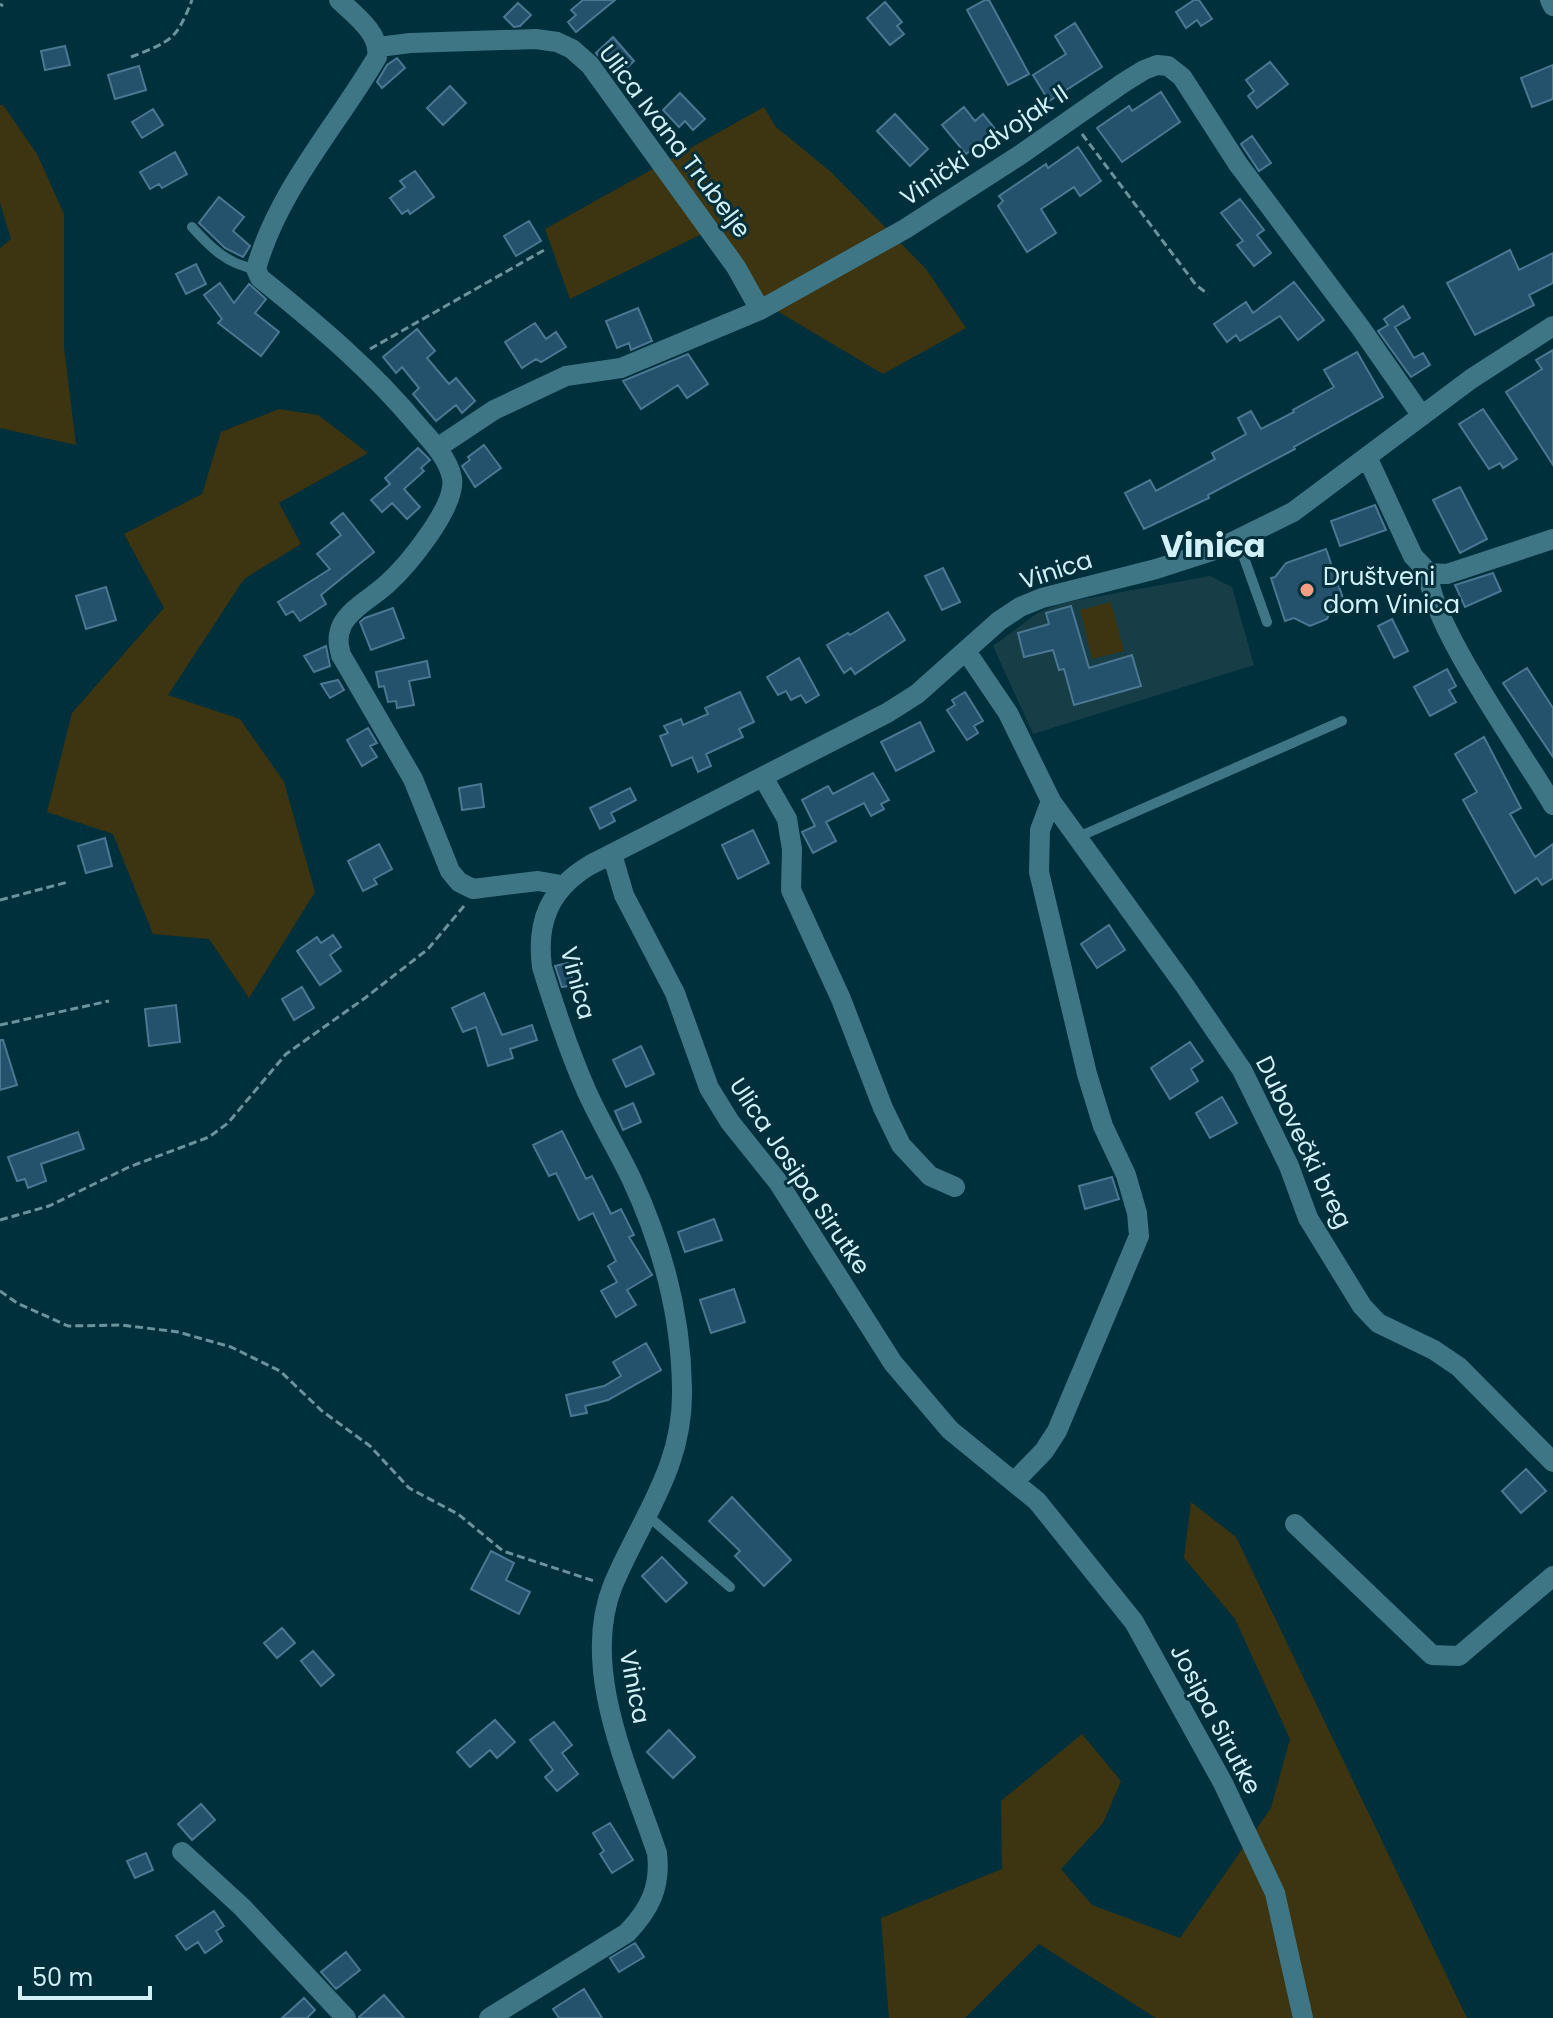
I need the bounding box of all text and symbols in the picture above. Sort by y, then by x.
street label: Ulica Ivana Trubelje [591,38,759,244]
street label: Vinički odvojak II [894,77,1074,213]
district label: Vinica [1161,523,1265,568]
street label: Vinica [1016,543,1096,597]
place label: Društveni dom Vinica [1323,560,1460,621]
marker: Društveni dom Vinica [1298,581,1316,599]
street label: Vinica [552,943,604,1023]
street label: Dubovečki breg [1248,1050,1360,1234]
street label: Ulica Josipa Sirutke [722,1071,878,1281]
street label: Josipa Sirutke [1163,1638,1269,1800]
street label: Vinica [612,1647,658,1727]
scale bar [20,1950,150,2000]
text: 50 m [32,1961,93,1994]

